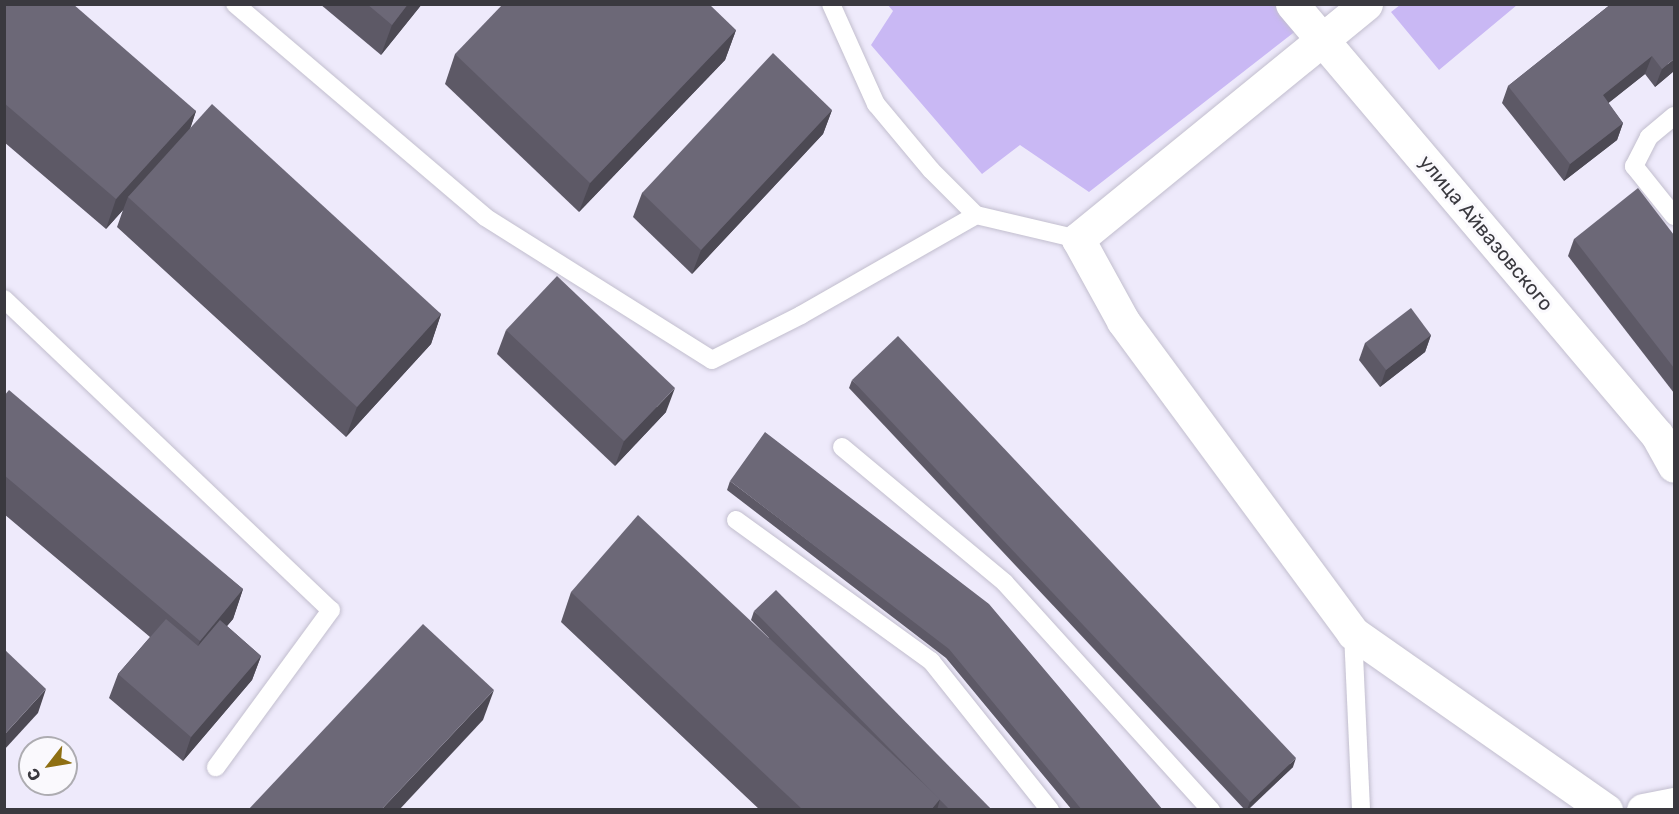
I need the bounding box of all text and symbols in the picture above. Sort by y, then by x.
street label: улица Айвазовского [1414,150,1558,316]
north arrow [18,736,78,796]
text: С [23,765,45,784]

